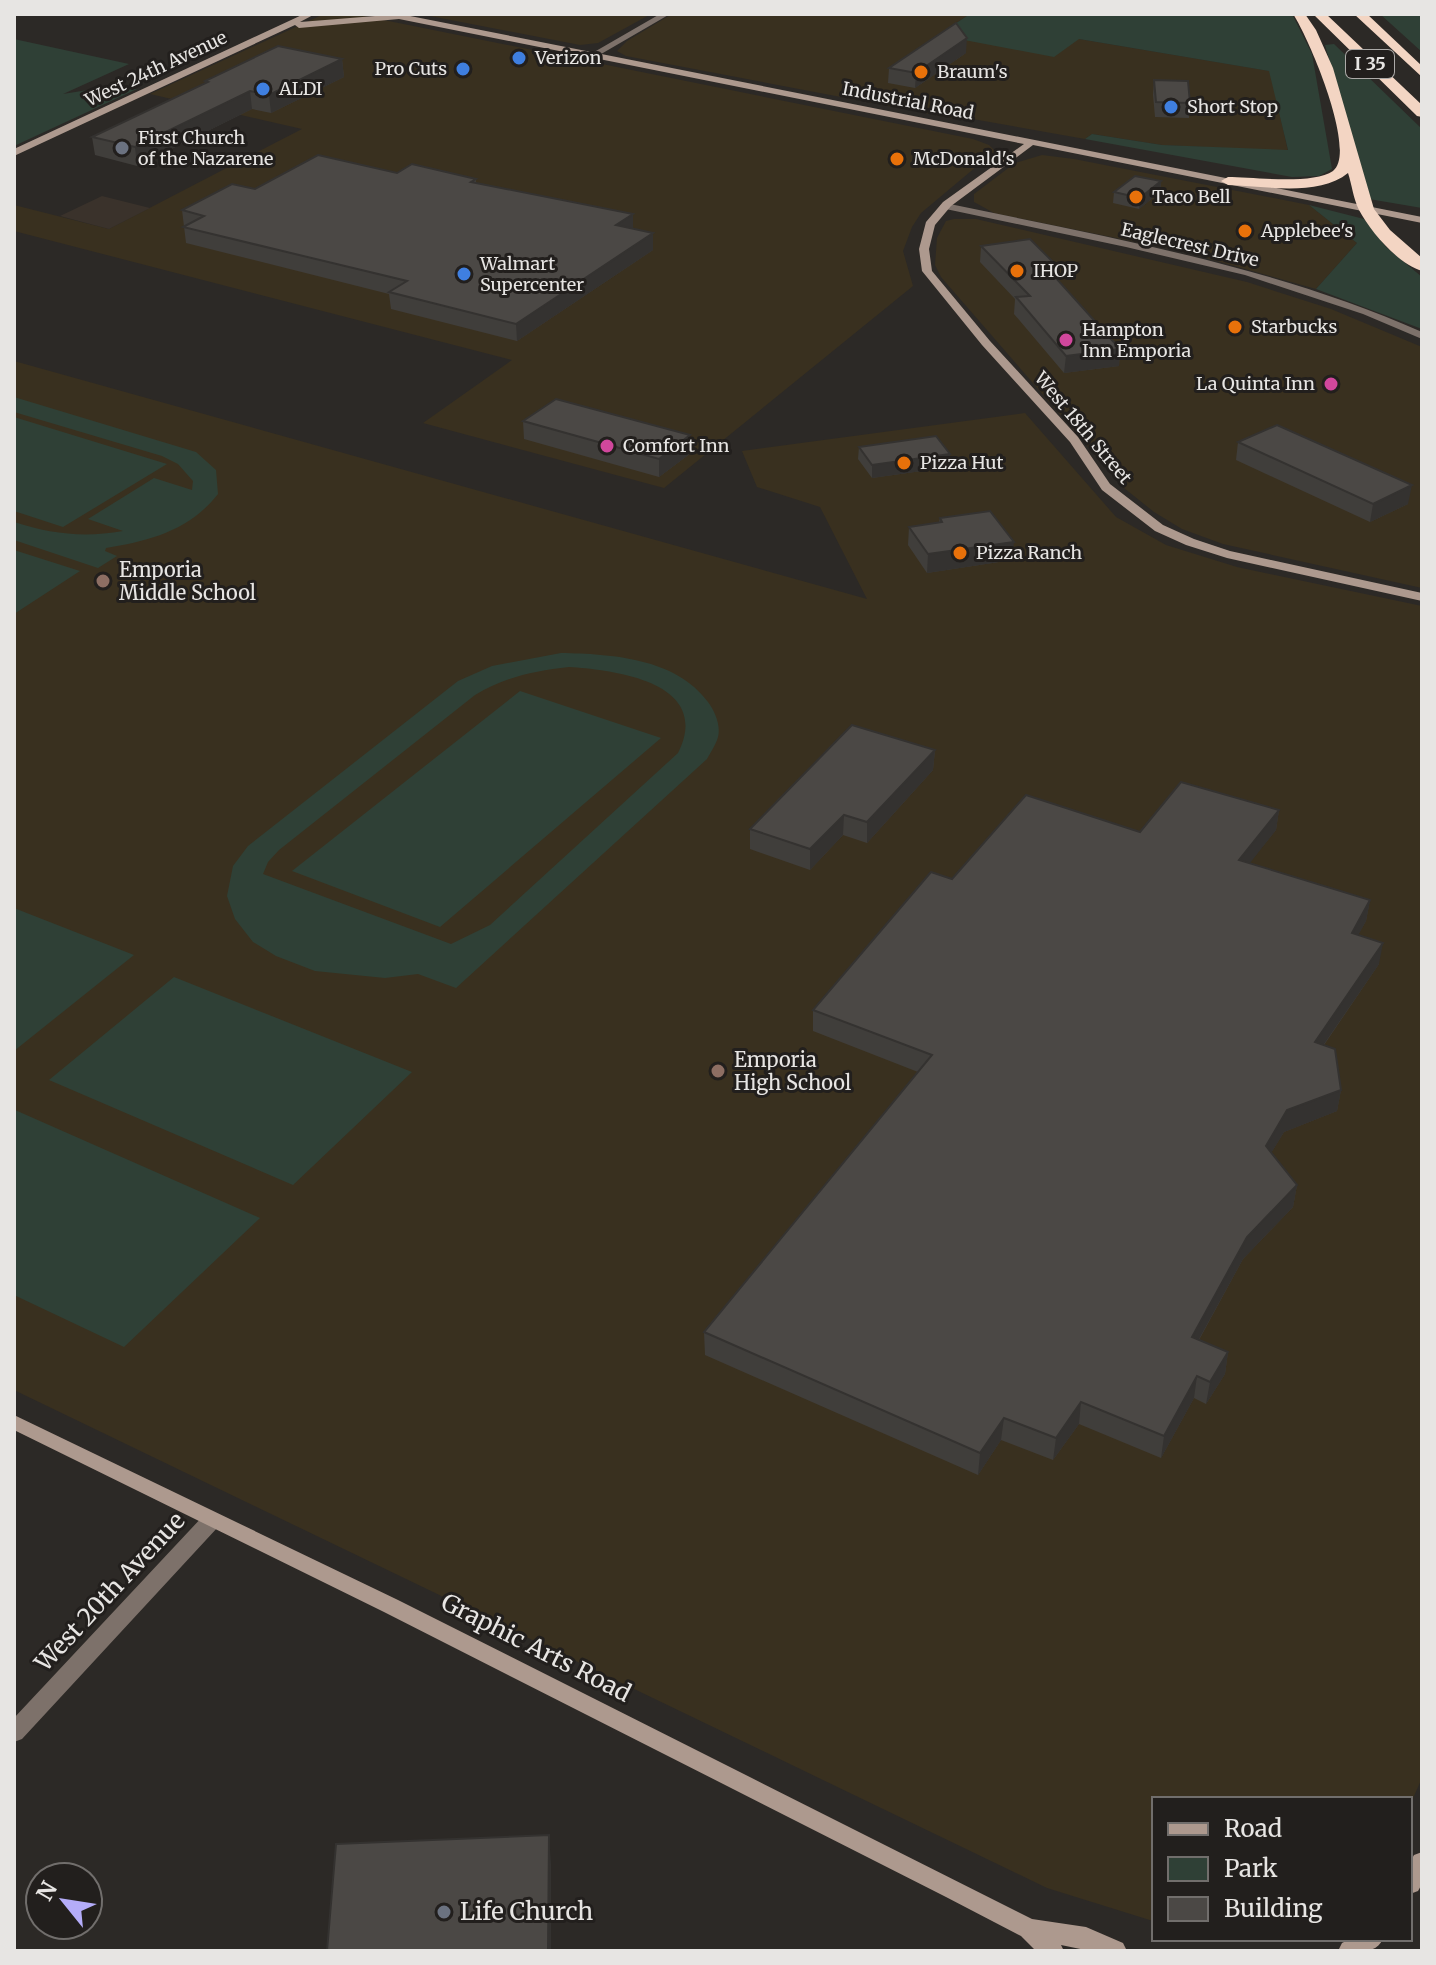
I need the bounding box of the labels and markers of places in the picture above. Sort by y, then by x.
place label: Verizon [534,46,602,69]
marker: Verizon [510,49,528,67]
place label: Pro Cuts [375,57,447,80]
marker: Pro Cuts [454,60,472,78]
place label: Braum's [937,60,1008,83]
marker: Braum's [912,63,930,81]
place label: ALDI [278,77,323,100]
marker: ALDI [254,80,272,98]
place label: Short Stop [1187,95,1278,118]
marker: Short Stop [1162,98,1180,116]
place label: First Church of the Nazarene [138,126,274,170]
marker: First Church of the Nazarene [113,139,131,157]
place label: McDonald's [913,147,1015,170]
marker: McDonald's [888,150,906,168]
place label: Taco Bell [1152,185,1231,208]
marker: Taco Bell [1127,188,1145,206]
place label: Applebee's [1260,219,1354,242]
marker: Applebee's [1236,222,1254,240]
place label: Walmart Supercenter [479,252,584,296]
place label: IHOP [1033,259,1079,282]
marker: IHOP [1008,262,1026,280]
marker: Walmart Supercenter [455,265,473,283]
place label: Starbucks [1251,315,1337,338]
place label: Hampton Inn Emporia [1082,318,1191,362]
marker: Starbucks [1226,318,1244,336]
marker: Hampton Inn Emporia [1057,331,1075,349]
place label: La Quinta Inn [1196,372,1315,395]
marker: La Quinta Inn [1322,375,1340,393]
place label: Comfort Inn [623,434,730,457]
marker: Comfort Inn [598,437,616,455]
place label: Pizza Hut [920,451,1003,474]
marker: Pizza Hut [895,454,913,472]
place label: Pizza Ranch [976,541,1082,564]
marker: Pizza Ranch [951,544,969,562]
place label: Emporia Middle School [119,557,256,605]
marker: Emporia Middle School [94,572,112,590]
place label: Emporia High School [734,1047,851,1095]
marker: Emporia High School [709,1062,727,1080]
place label: Life Church [460,1896,593,1927]
marker: Life Church [435,1903,453,1921]

